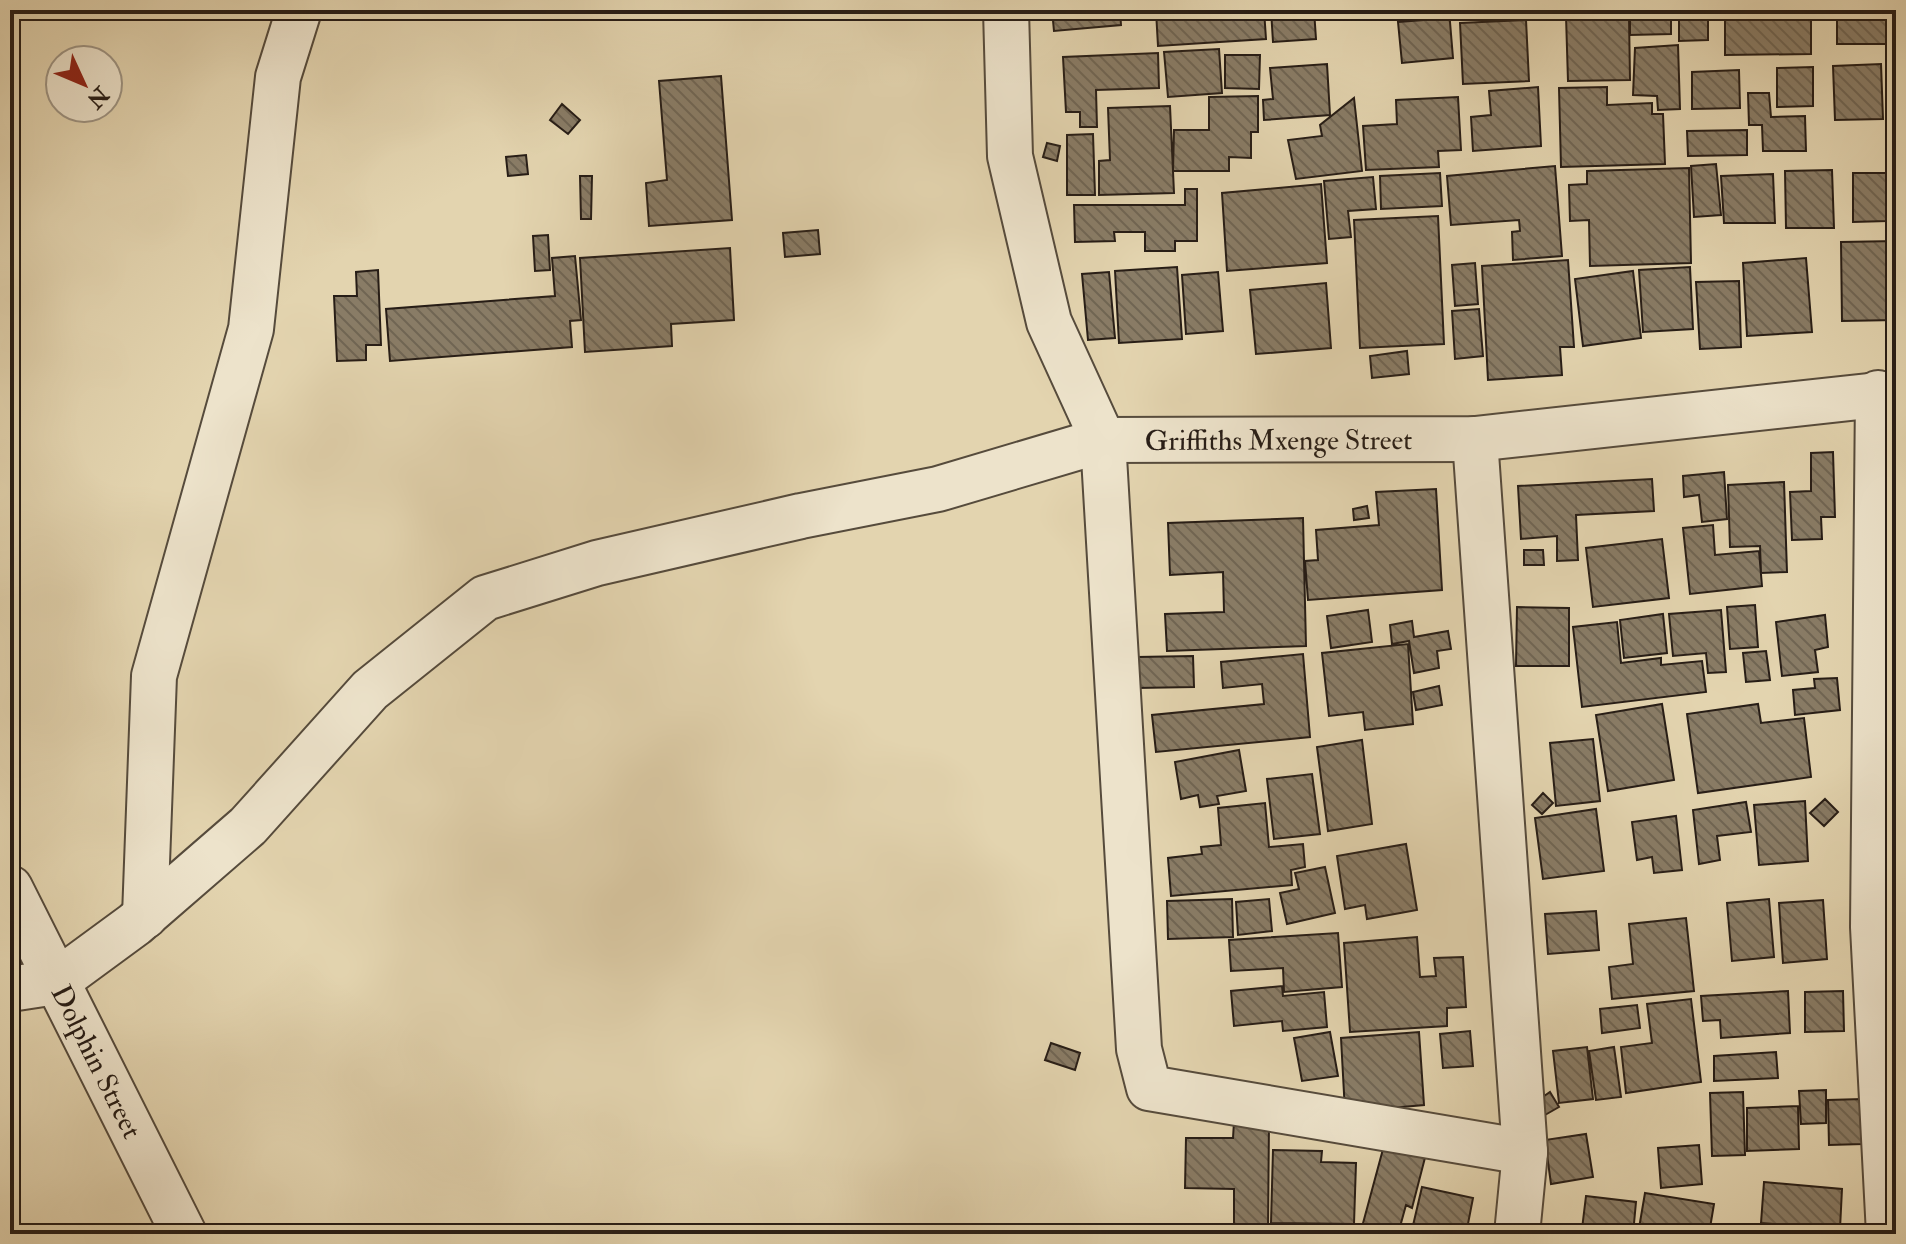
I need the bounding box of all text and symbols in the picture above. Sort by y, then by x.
north arrow [44,44,124,124]
text: N [81,80,115,114]
street label: Griffiths Mxenge Street [1145,423,1412,459]
street label: Dolphin Street [43,979,149,1145]

